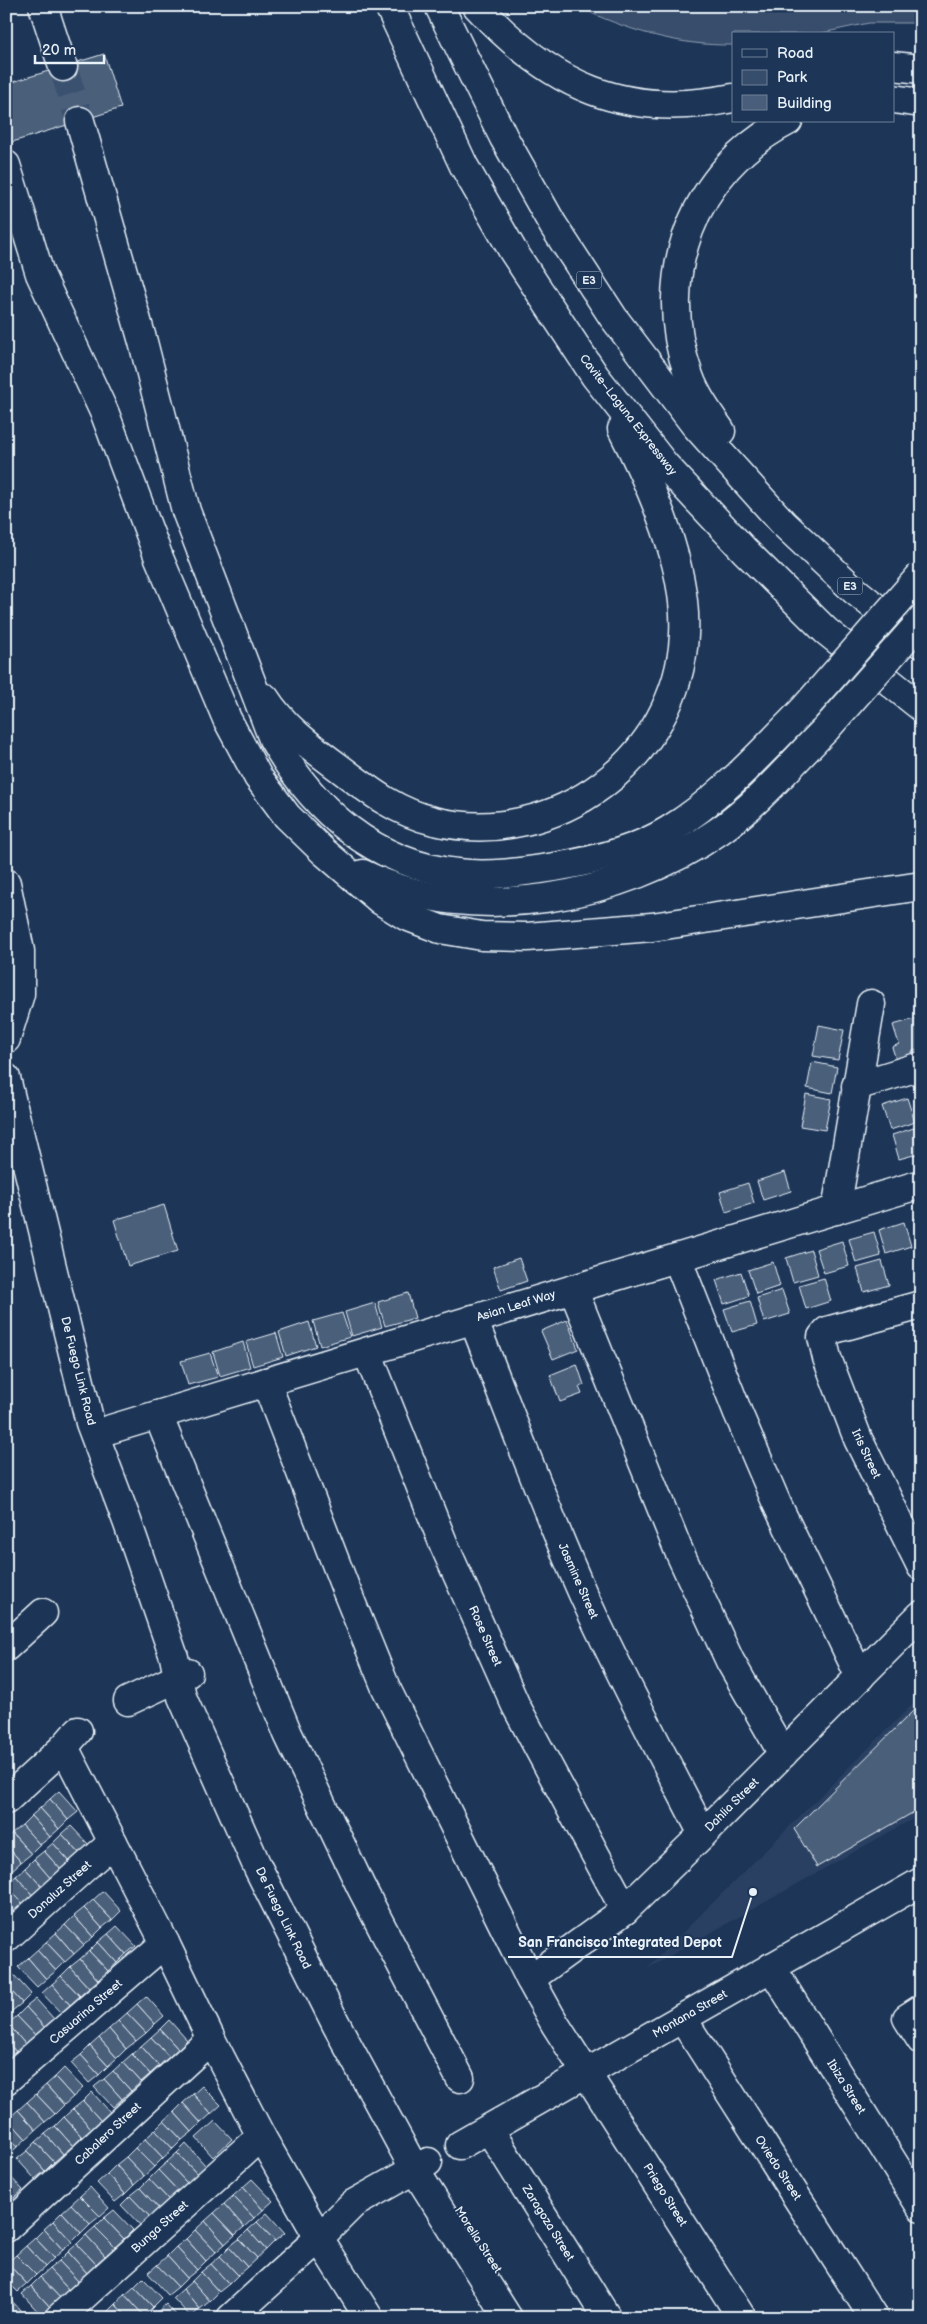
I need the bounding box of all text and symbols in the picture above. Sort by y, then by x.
scale bar [35,32,104,64]
legend [732,32,894,122]
text: 20 m [42,41,76,60]
text: Road [777,44,813,63]
text: Park [777,68,808,87]
text: Building [777,94,832,113]
road number: E3 [576,272,602,288]
street label: Cavite–Laguna Expressway [576,351,680,479]
road number: E3 [838,578,862,594]
street label: Asian Leaf Way [475,1287,558,1325]
street label: De Fuego Link Road [57,1315,99,1427]
street label: Iris Street [848,1427,884,1481]
street label: Jasmine Street [555,1541,602,1621]
street label: Rose Street [465,1604,505,1669]
street label: Dahlia Street [702,1775,762,1835]
street label: Donaluz Street [25,1857,95,1922]
street label: De Fuego Link Road [252,1865,314,1971]
callout: San Francisco Integrated Depot [508,1928,732,1957]
text: San Francisco Integrated Depot [518,1934,722,1951]
street label: Casuarina Street [47,1976,126,2048]
street label: Montana Street [650,1986,730,2041]
street label: Ibiza Street [823,2057,869,2117]
street label: Cabalero Street [72,2099,145,2169]
street label: Oviedo Street [751,2133,805,2204]
street label: Priego Street [640,2161,690,2230]
street label: Zaragoza Street [518,2181,578,2264]
street label: Bunga Street [128,2197,192,2256]
street label: Morella Street [451,2204,505,2276]

